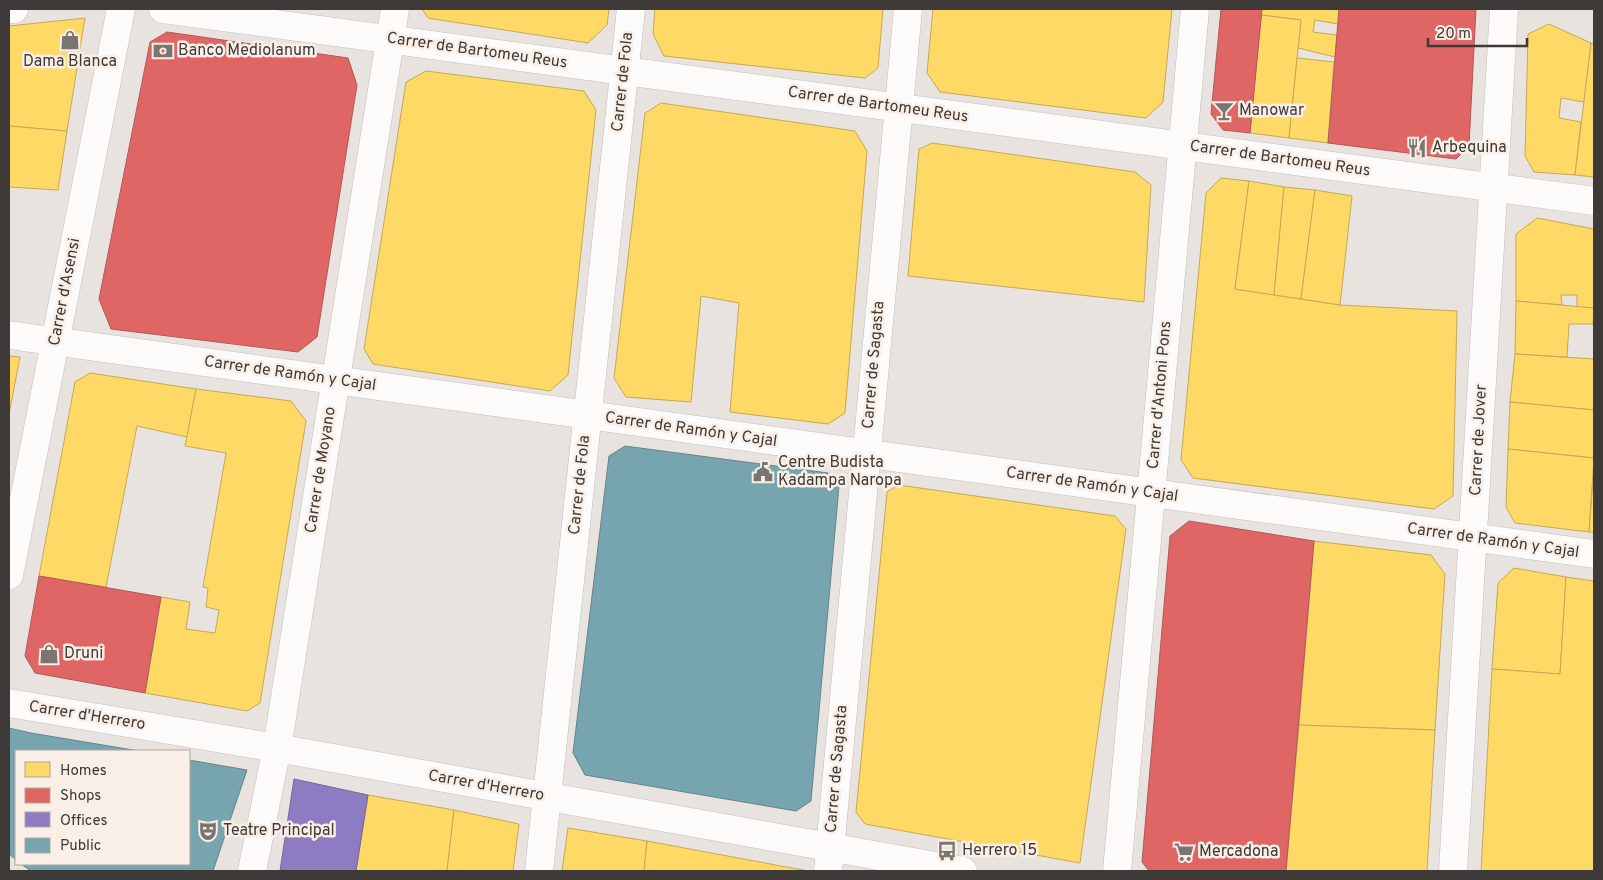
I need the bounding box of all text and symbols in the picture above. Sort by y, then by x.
scale bar [1428,15,1527,47]
text: 20 m [1436,25,1471,44]
street label: Carrer de Bartomeu Reus [385,28,569,74]
shop icon: Dama Blanca [59,29,81,51]
street label: Carrer de Fola [608,31,638,133]
bank icon: Banco Mediolanum [152,40,174,62]
place label: Banco Mediolanum [178,41,316,61]
place label: Dama Blanca [23,52,117,72]
street label: Carrer de Bartomeu Reus [786,82,970,128]
bar icon: Manowar [1213,100,1235,122]
place label: Manowar [1239,101,1304,121]
street label: Carrer de Bartomeu Reus [1188,136,1372,182]
restaurant icon: Arbequina [1406,137,1428,159]
place label: Arbequina [1432,138,1507,158]
street label: Carrer d'Asensi [45,236,85,348]
street label: Carrer de Sagasta [858,300,890,430]
street label: Carrer d'Antoni Pons [1144,320,1176,470]
street label: Carrer de Ramón y Cajal [203,352,377,396]
street label: Carrer de Jover [1466,384,1492,496]
street label: Carrer de Moyano [301,405,341,535]
street label: Carrer de Ramón y Cajal [604,408,778,452]
street label: Carrer de Fola [565,434,595,536]
place label: Centre Budista Kadampa Naropa [778,453,902,491]
public building icon: Centre Budista Kadampa Naropa [752,461,774,483]
street label: Carrer de Ramón y Cajal [1005,463,1179,507]
street label: Carrer de Ramón y Cajal [1406,519,1580,563]
shop icon: Druni [38,643,60,665]
place label: Druni [64,644,103,664]
street label: Carrer d'Herrero [27,697,147,735]
street label: Carrer de Sagasta [821,704,853,834]
legend [15,750,190,865]
text: Homes [60,762,107,781]
street label: Carrer d'Herrero [426,766,546,806]
text: Shops [60,787,101,806]
text: Offices [60,812,107,831]
theatre icon: Teatre Principal [197,820,219,842]
place label: Teatre Principal [223,821,335,841]
text: Public [60,837,101,856]
bus stop icon: Herrero 15 [936,840,958,862]
place label: Herrero 15 [962,841,1037,861]
supermarket icon: Mercadona [1173,841,1195,863]
place label: Mercadona [1199,842,1278,862]

